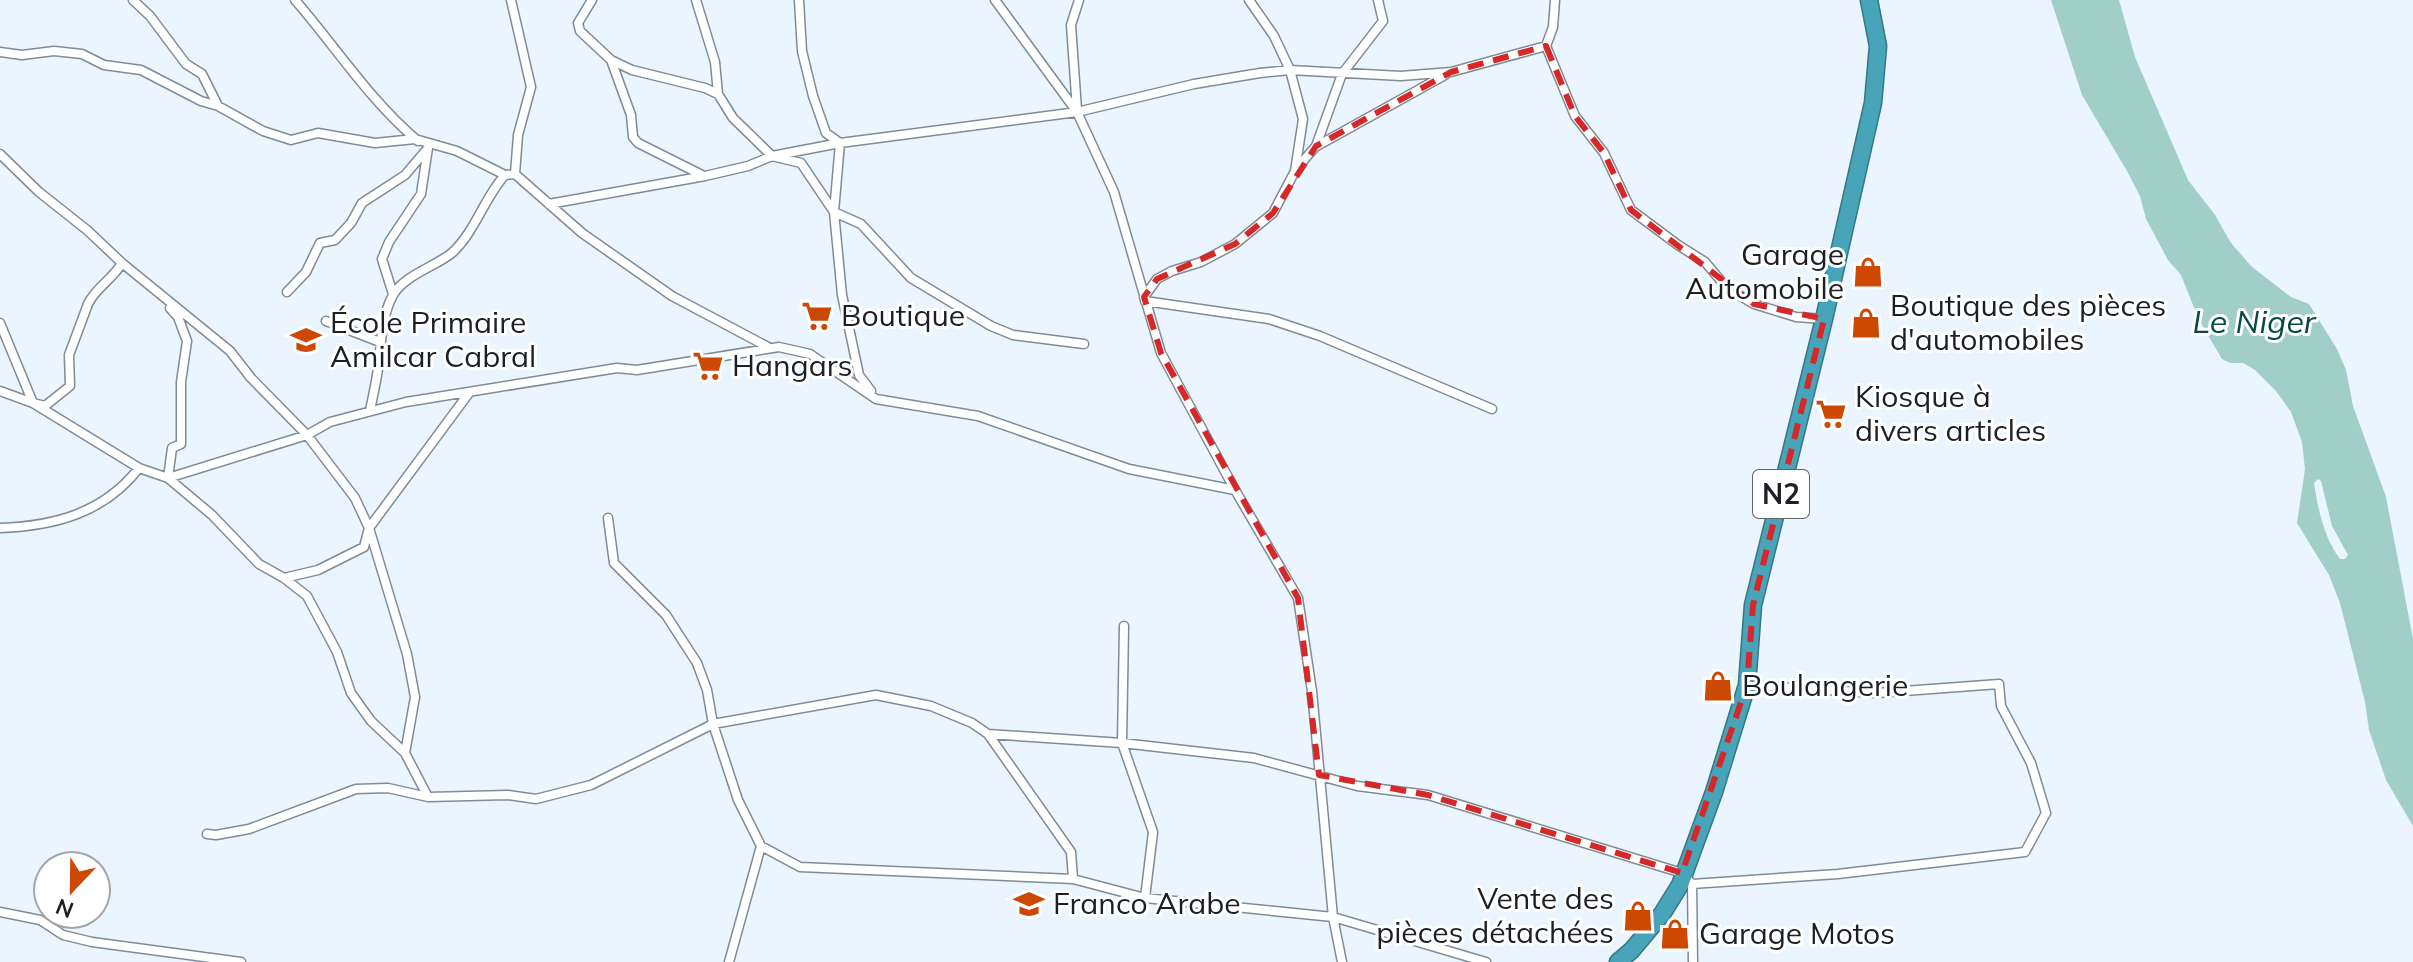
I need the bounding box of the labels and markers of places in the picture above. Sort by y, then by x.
place label: Garage Automobile [1685,235,1844,307]
shop icon: Garage Automobile [1851,255,1885,289]
place label: Boutique des pièces d'automobiles [1890,286,2166,358]
place label: Boutique [841,296,965,334]
supermarket icon: Boutique [800,299,834,333]
place label: École Primaire Amilcar Cabral [330,303,536,375]
shop icon: Boutique des pièces d'automobiles [1849,306,1883,340]
school or university icon: École Primaire Amilcar Cabral [289,323,323,357]
place label: Hangars [732,346,852,384]
supermarket icon: Hangars [691,349,725,383]
place label: Kiosque à divers articles [1855,377,2046,449]
supermarket icon: Kiosque à divers articles [1814,397,1848,431]
place label: Boulangerie [1742,666,1908,704]
shop icon: Boulangerie [1701,669,1735,703]
place label: Vente des pièces détachées [1376,879,1614,951]
place label: Franco Arabe [1053,884,1241,922]
school or university icon: Franco Arabe [1012,887,1046,921]
shop icon: Vente des pièces détachées [1621,899,1655,933]
place label: Garage Motos [1699,914,1895,952]
shop icon: Garage Motos [1658,917,1692,951]

